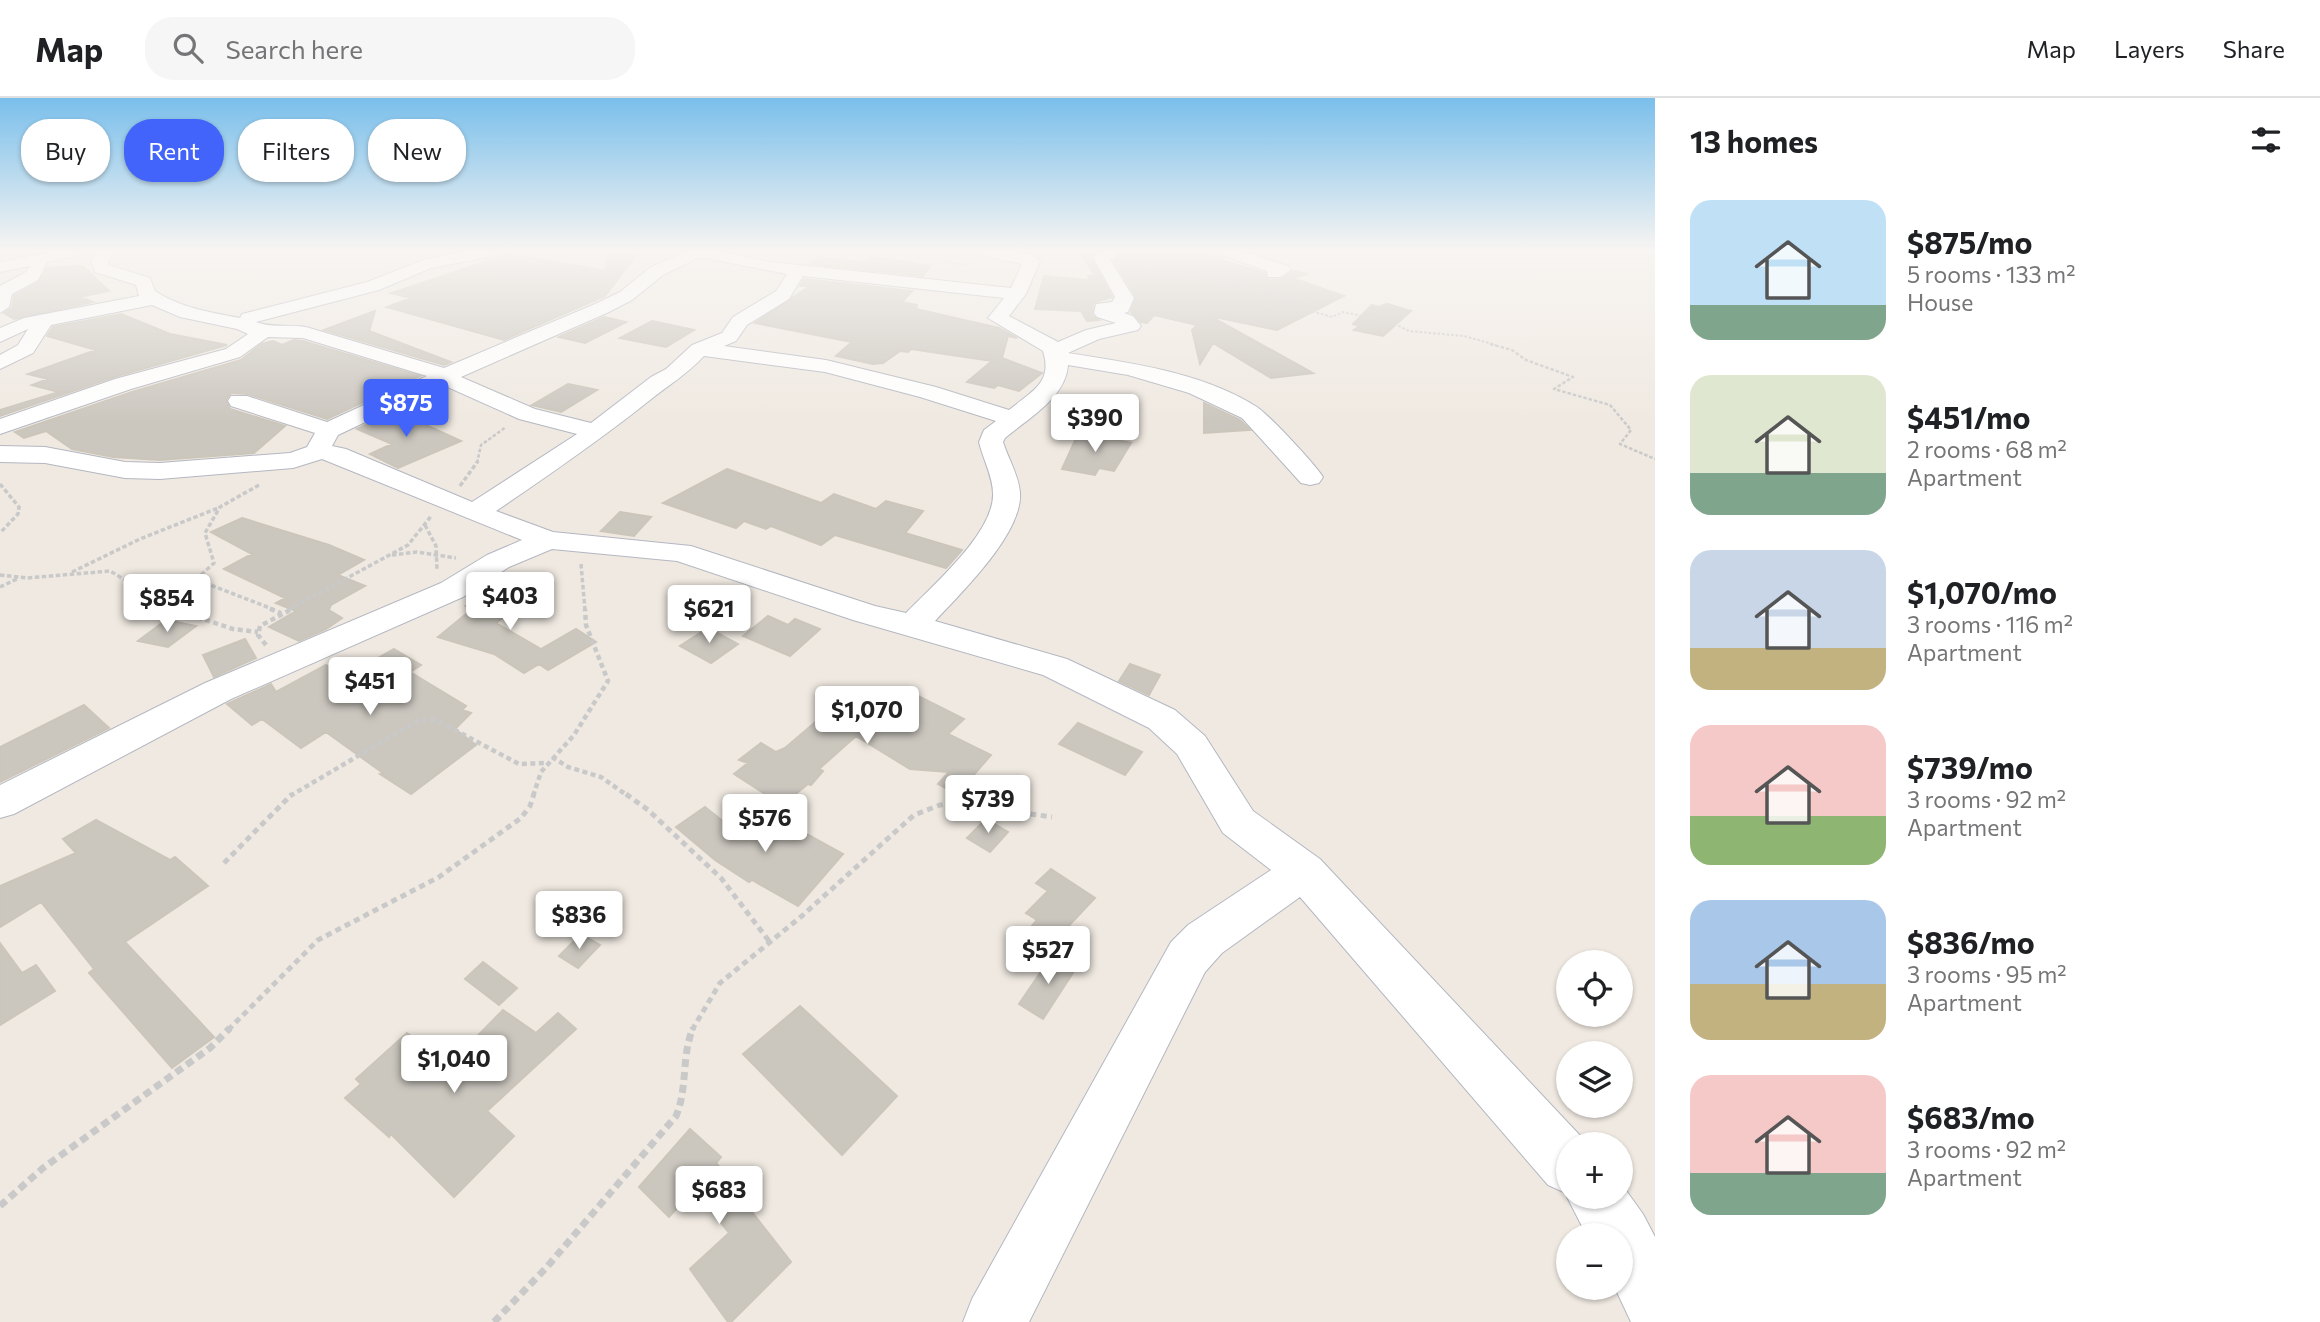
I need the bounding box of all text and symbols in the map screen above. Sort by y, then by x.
search box [145,17,635,80]
text: Map [35,28,103,69]
icon: search [169,29,207,67]
text: Search here [225,33,363,64]
text: Map [2027,34,2076,63]
text: Layers [2114,34,2185,63]
text: Share [2223,34,2285,63]
chip: Buy [21,119,110,182]
chip: Rent [124,119,224,182]
chip: Filters [238,119,354,182]
chip: New [368,119,466,182]
icon: filters [2247,121,2285,159]
text: 13 homes [1690,122,1818,159]
text: $875/mo [1907,223,2032,260]
icon: home [1746,228,1830,312]
text: 5 rooms · 133 m² [1907,260,2075,288]
text: House [1907,288,1973,316]
pin: $875 [365,380,447,439]
text: $875 [379,388,433,416]
pin: $390 [1054,394,1136,454]
text: $451/mo [1907,398,2030,435]
text: $390 [1067,403,1123,431]
icon: home [1746,403,1830,487]
text: 2 rooms · 68 m² [1907,435,2067,463]
text: Apartment [1907,463,2022,491]
pin: $403 [469,573,551,632]
text: $1,070/mo [1907,573,2057,610]
pin: $854 [126,574,208,634]
icon: home [1746,578,1830,662]
text: $403 [482,581,538,609]
text: $854 [140,583,194,611]
pin: $621 [668,586,750,645]
text: $621 [684,594,734,622]
text: 3 rooms · 116 m² [1907,610,2073,638]
text: Apartment [1907,638,2022,666]
pin: $451 [329,658,411,717]
text: $451 [344,666,396,694]
pin: $1,070 [810,686,924,746]
text: $1,070 [831,695,903,723]
text: $739/mo [1907,748,2033,785]
icon: home [1746,753,1830,837]
pin: $739 [947,776,1029,835]
text: $739 [961,784,1015,812]
text: 3 rooms · 92 m² [1907,785,2066,813]
pin: $576 [724,794,806,854]
text: $576 [738,803,792,831]
text: Apartment [1907,813,2022,841]
pin: $836 [538,892,620,951]
text: $836 [552,900,606,928]
text: $836/mo [1907,923,2035,960]
pin: $527 [1007,926,1089,986]
icon: home [1746,928,1830,1012]
text: $527 [1022,935,1074,963]
map controls [1556,950,1633,1300]
button: locate [1556,950,1633,1027]
text: 3 rooms · 95 m² [1907,960,2066,988]
text: Apartment [1907,988,2022,1016]
pin: $1,040 [397,1035,511,1095]
button: layers [1556,1041,1633,1118]
text: $1,040 [417,1044,491,1072]
text: $683/mo [1907,1098,2035,1135]
icon: home [1746,1103,1830,1187]
button: + [1556,1132,1633,1209]
text: 3 rooms · 92 m² [1907,1135,2066,1163]
text: Apartment [1907,1163,2022,1191]
pin: $683 [678,1166,760,1226]
text: $683 [692,1175,746,1203]
button: − [1556,1223,1633,1300]

